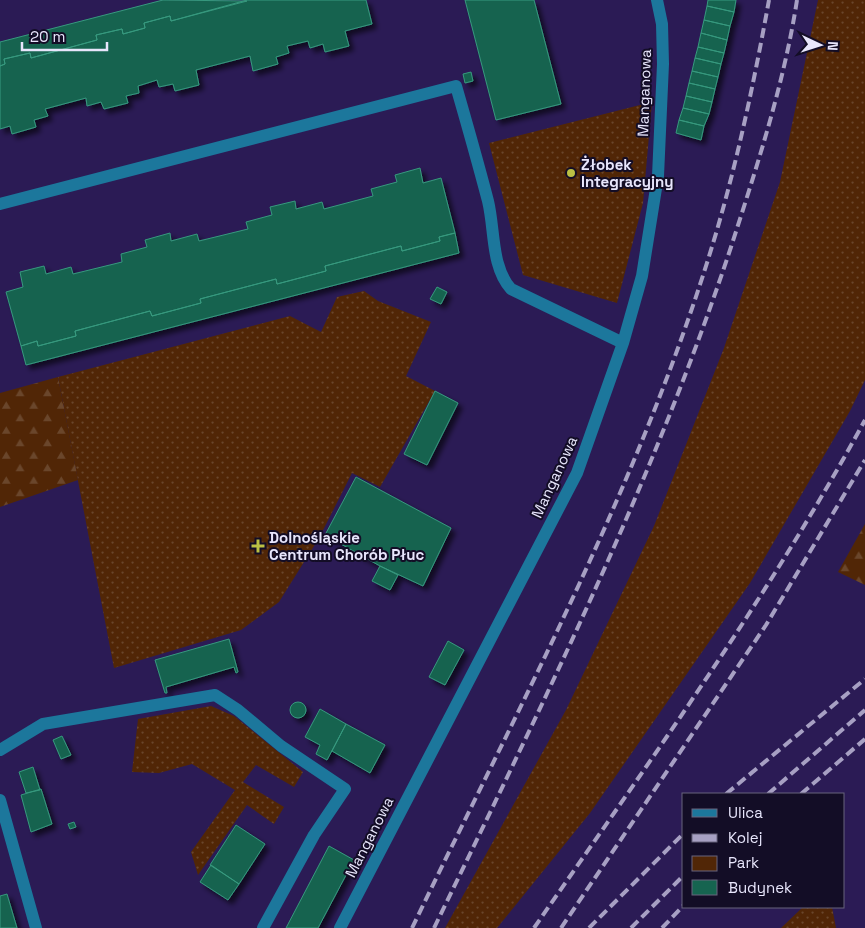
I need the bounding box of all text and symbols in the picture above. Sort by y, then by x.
scale bar [22,20,108,52]
north arrow [795,20,845,70]
text: 20 m [30,27,65,46]
text: N [824,41,842,51]
street label: Manganowa [633,48,655,137]
place label: Żłobek Integracyjny [581,155,673,191]
marker: Żłobek Integracyjny [565,167,577,179]
street label: Manganowa [527,433,581,521]
place label: Dolnośląskie Centrum Chorób Płuc [269,528,424,564]
marker: Dolnośląskie Centrum Chorób Płuc [251,539,265,553]
street label: Manganowa [341,793,398,880]
legend [682,793,845,908]
text: Ulica [728,803,763,822]
text: Kolej [728,828,762,847]
text: Park [728,853,759,872]
text: Budynek [728,878,792,897]

